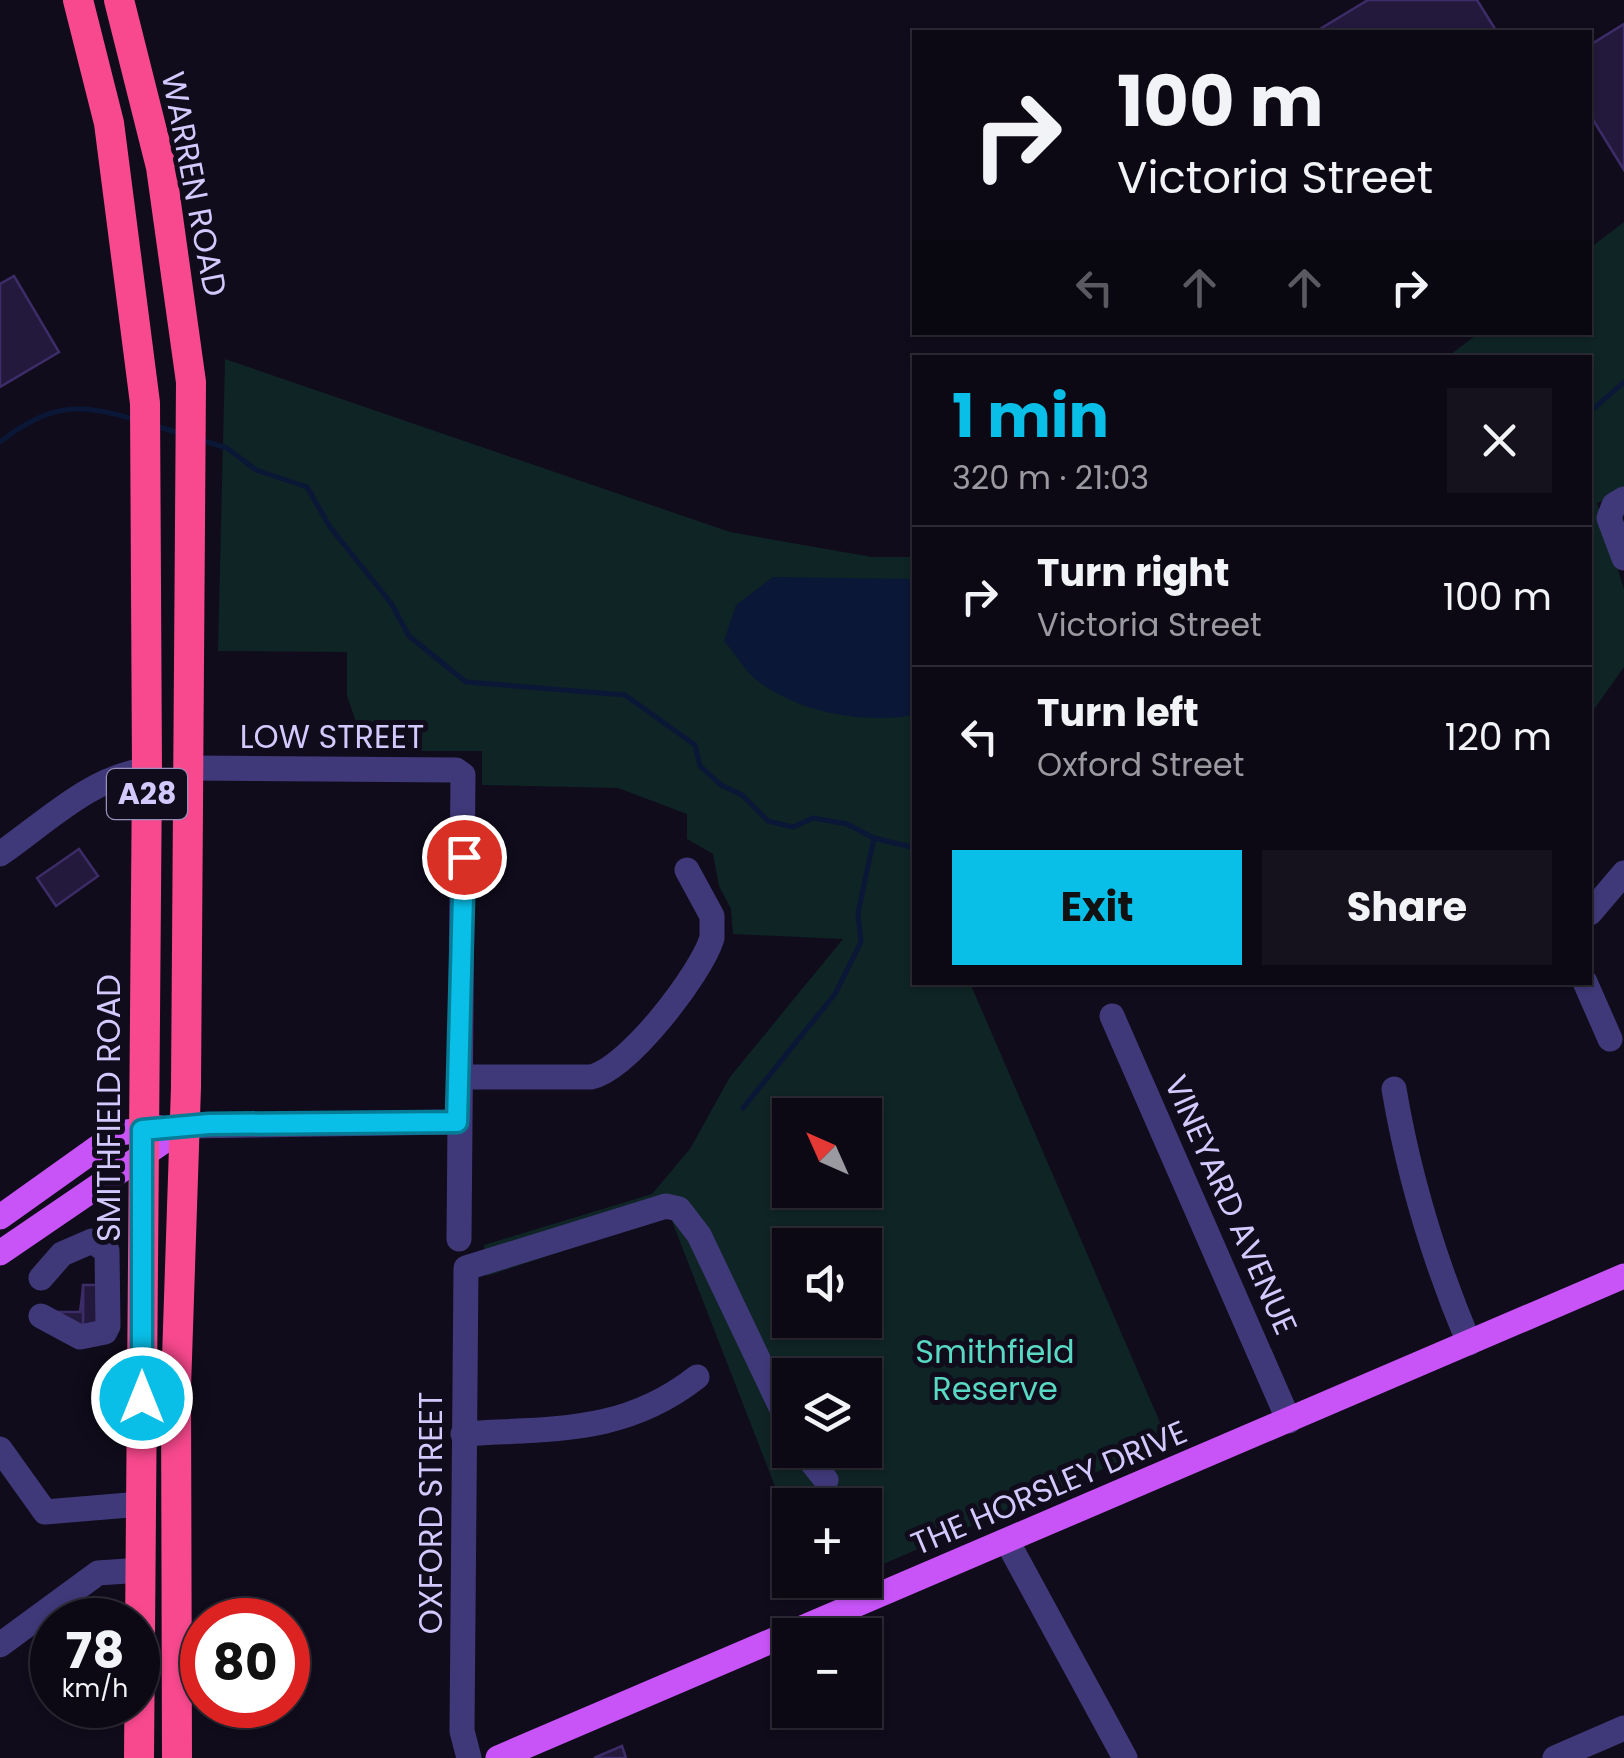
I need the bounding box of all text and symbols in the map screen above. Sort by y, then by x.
text: 100 m [1117,52,1324,151]
street label: WARREN ROAD [151,68,238,300]
icon: right [952,70,1082,200]
text: Victoria Street [1117,146,1433,209]
icon: left [1067,260,1122,315]
icon: ahead [1172,260,1227,315]
icon: ahead [1277,260,1332,315]
icon: right [1382,260,1437,315]
text: 1 min [952,374,1109,458]
button: close [1447,388,1552,493]
text: 320 m · 21:03 [952,455,1149,500]
text: Turn right [1037,546,1229,599]
icon: right [952,569,1007,624]
text: 100 m [1443,570,1552,623]
text: Victoria Street [1037,602,1262,647]
text: Turn left [1037,686,1199,739]
icon: left [952,709,1007,764]
text: 120 m [1445,710,1552,763]
street label: LOW STREET [240,714,424,759]
text: Oxford Street [1037,742,1244,787]
road number: A28 [107,769,187,819]
pin [422,815,507,900]
icon: arrive [437,830,492,885]
button: Exit [952,850,1242,965]
button: Share [1262,850,1552,965]
street label: SMITHFIELD ROAD [86,974,131,1242]
street label: VINEYARD AVENUE [1154,1068,1309,1342]
north arrow [772,1098,882,1208]
map controls [772,1098,882,1728]
button: sound [772,1228,882,1338]
park label: Smithfield Reserve [915,1329,1075,1411]
position arrow [90,1346,194,1450]
button: layers [772,1358,882,1468]
street label: OXFORD STREET [408,1392,453,1634]
street label: THE HORSLEY DRIVE [904,1409,1194,1566]
button: + [772,1488,882,1598]
speed limit sign: 80 [180,1598,310,1728]
text: 78 [65,1615,125,1686]
button: − [772,1618,882,1728]
text: km/h [62,1671,128,1706]

